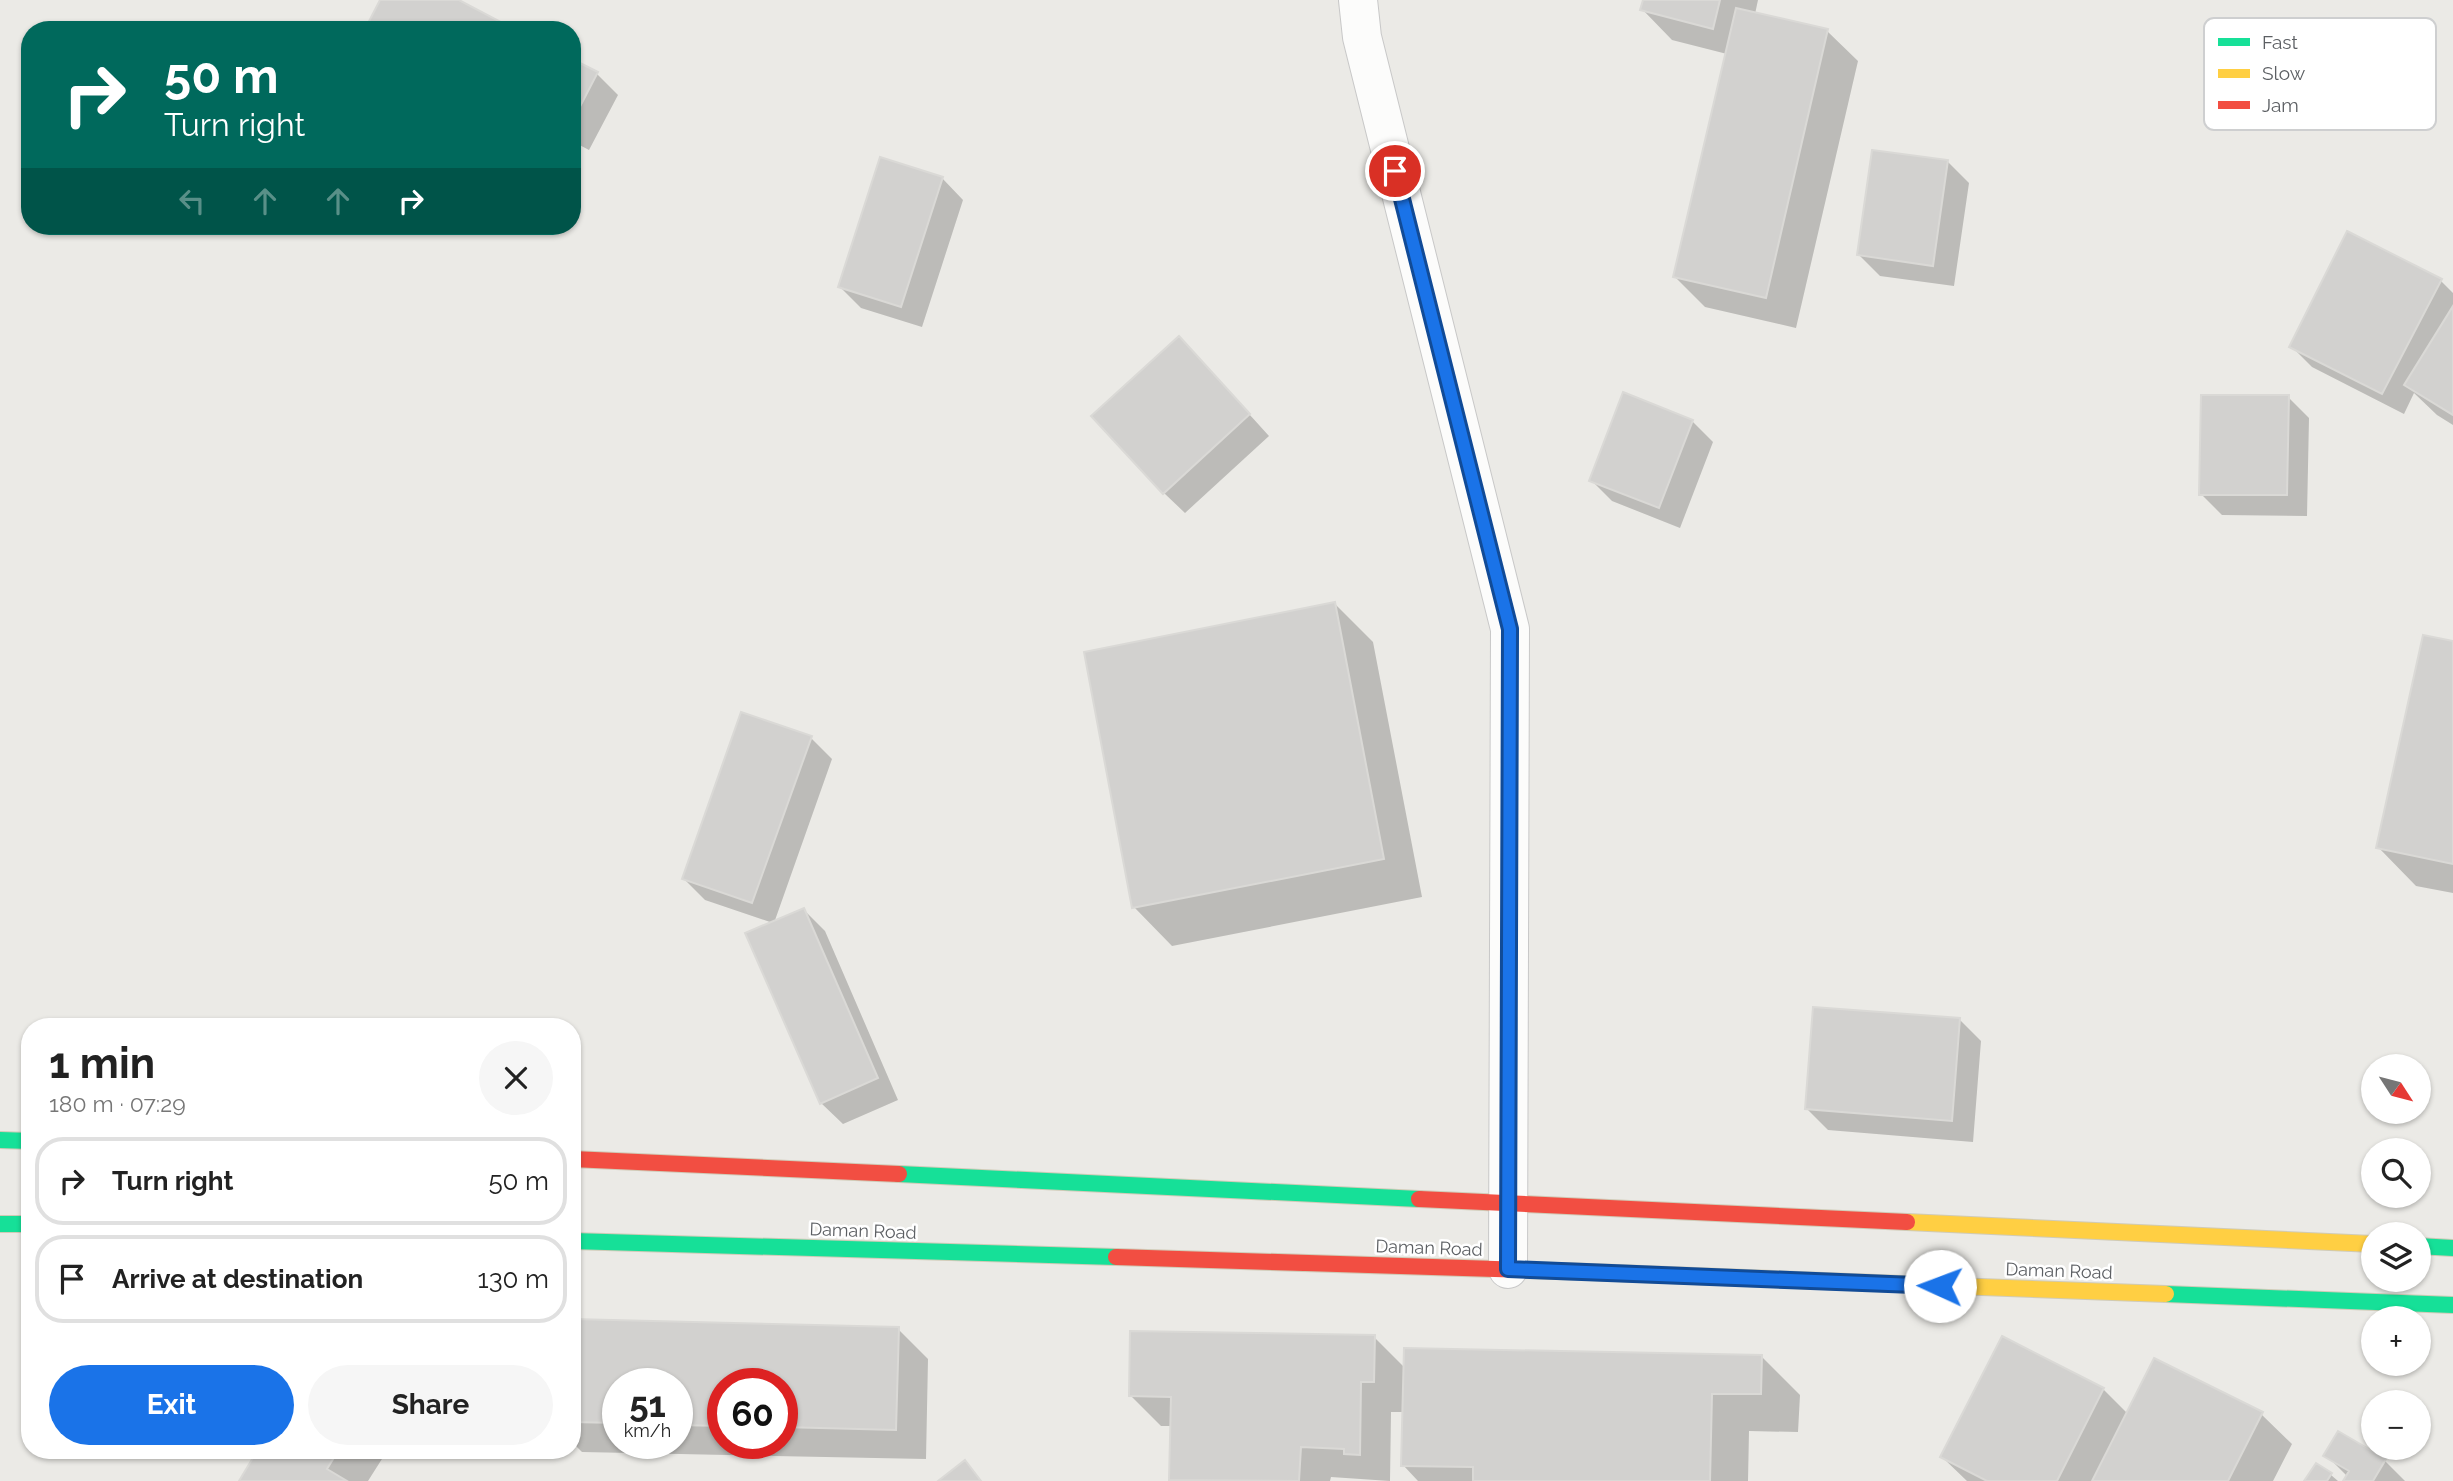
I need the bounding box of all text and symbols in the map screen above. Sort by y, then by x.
legend [2204,18,2436,130]
text: Fast [2262,31,2298,53]
text: 50 m [164,47,279,104]
icon: right [49,49,140,140]
text: Slow [2262,62,2306,84]
text: Jam [2262,94,2299,116]
text: Turn right [164,106,305,143]
pin [1365,141,1425,201]
icon: arrive [1376,152,1414,190]
icon: left [173,182,211,220]
icon: ahead [246,182,284,220]
icon: ahead [319,182,357,220]
icon: right [392,182,430,220]
text: 1 min [49,1039,155,1088]
button: close [479,1041,553,1115]
north arrow [2361,1054,2431,1124]
map controls [2361,1054,2431,1460]
text: 180 m · 07:29 [49,1090,186,1117]
button: search [2361,1138,2431,1208]
icon: right [53,1162,91,1200]
text: Turn right [112,1166,233,1196]
text: 50 m [488,1166,549,1196]
street label: Daman Road [809,1218,917,1243]
button: layers [2361,1222,2431,1292]
street label: Daman Road [1375,1235,1483,1260]
position arrow [1903,1249,1977,1323]
street label: Daman Road [2005,1258,2113,1283]
icon: arrive [53,1260,91,1298]
text: Arrive at destination [112,1264,363,1294]
text: 130 m [478,1264,549,1294]
button: + [2361,1306,2431,1376]
button: Exit [49,1365,294,1445]
button: Share [308,1365,553,1445]
speed limit sign: 60 [707,1368,798,1459]
text: 51 [629,1384,666,1425]
button: − [2361,1390,2431,1460]
text: km/h [624,1420,671,1441]

